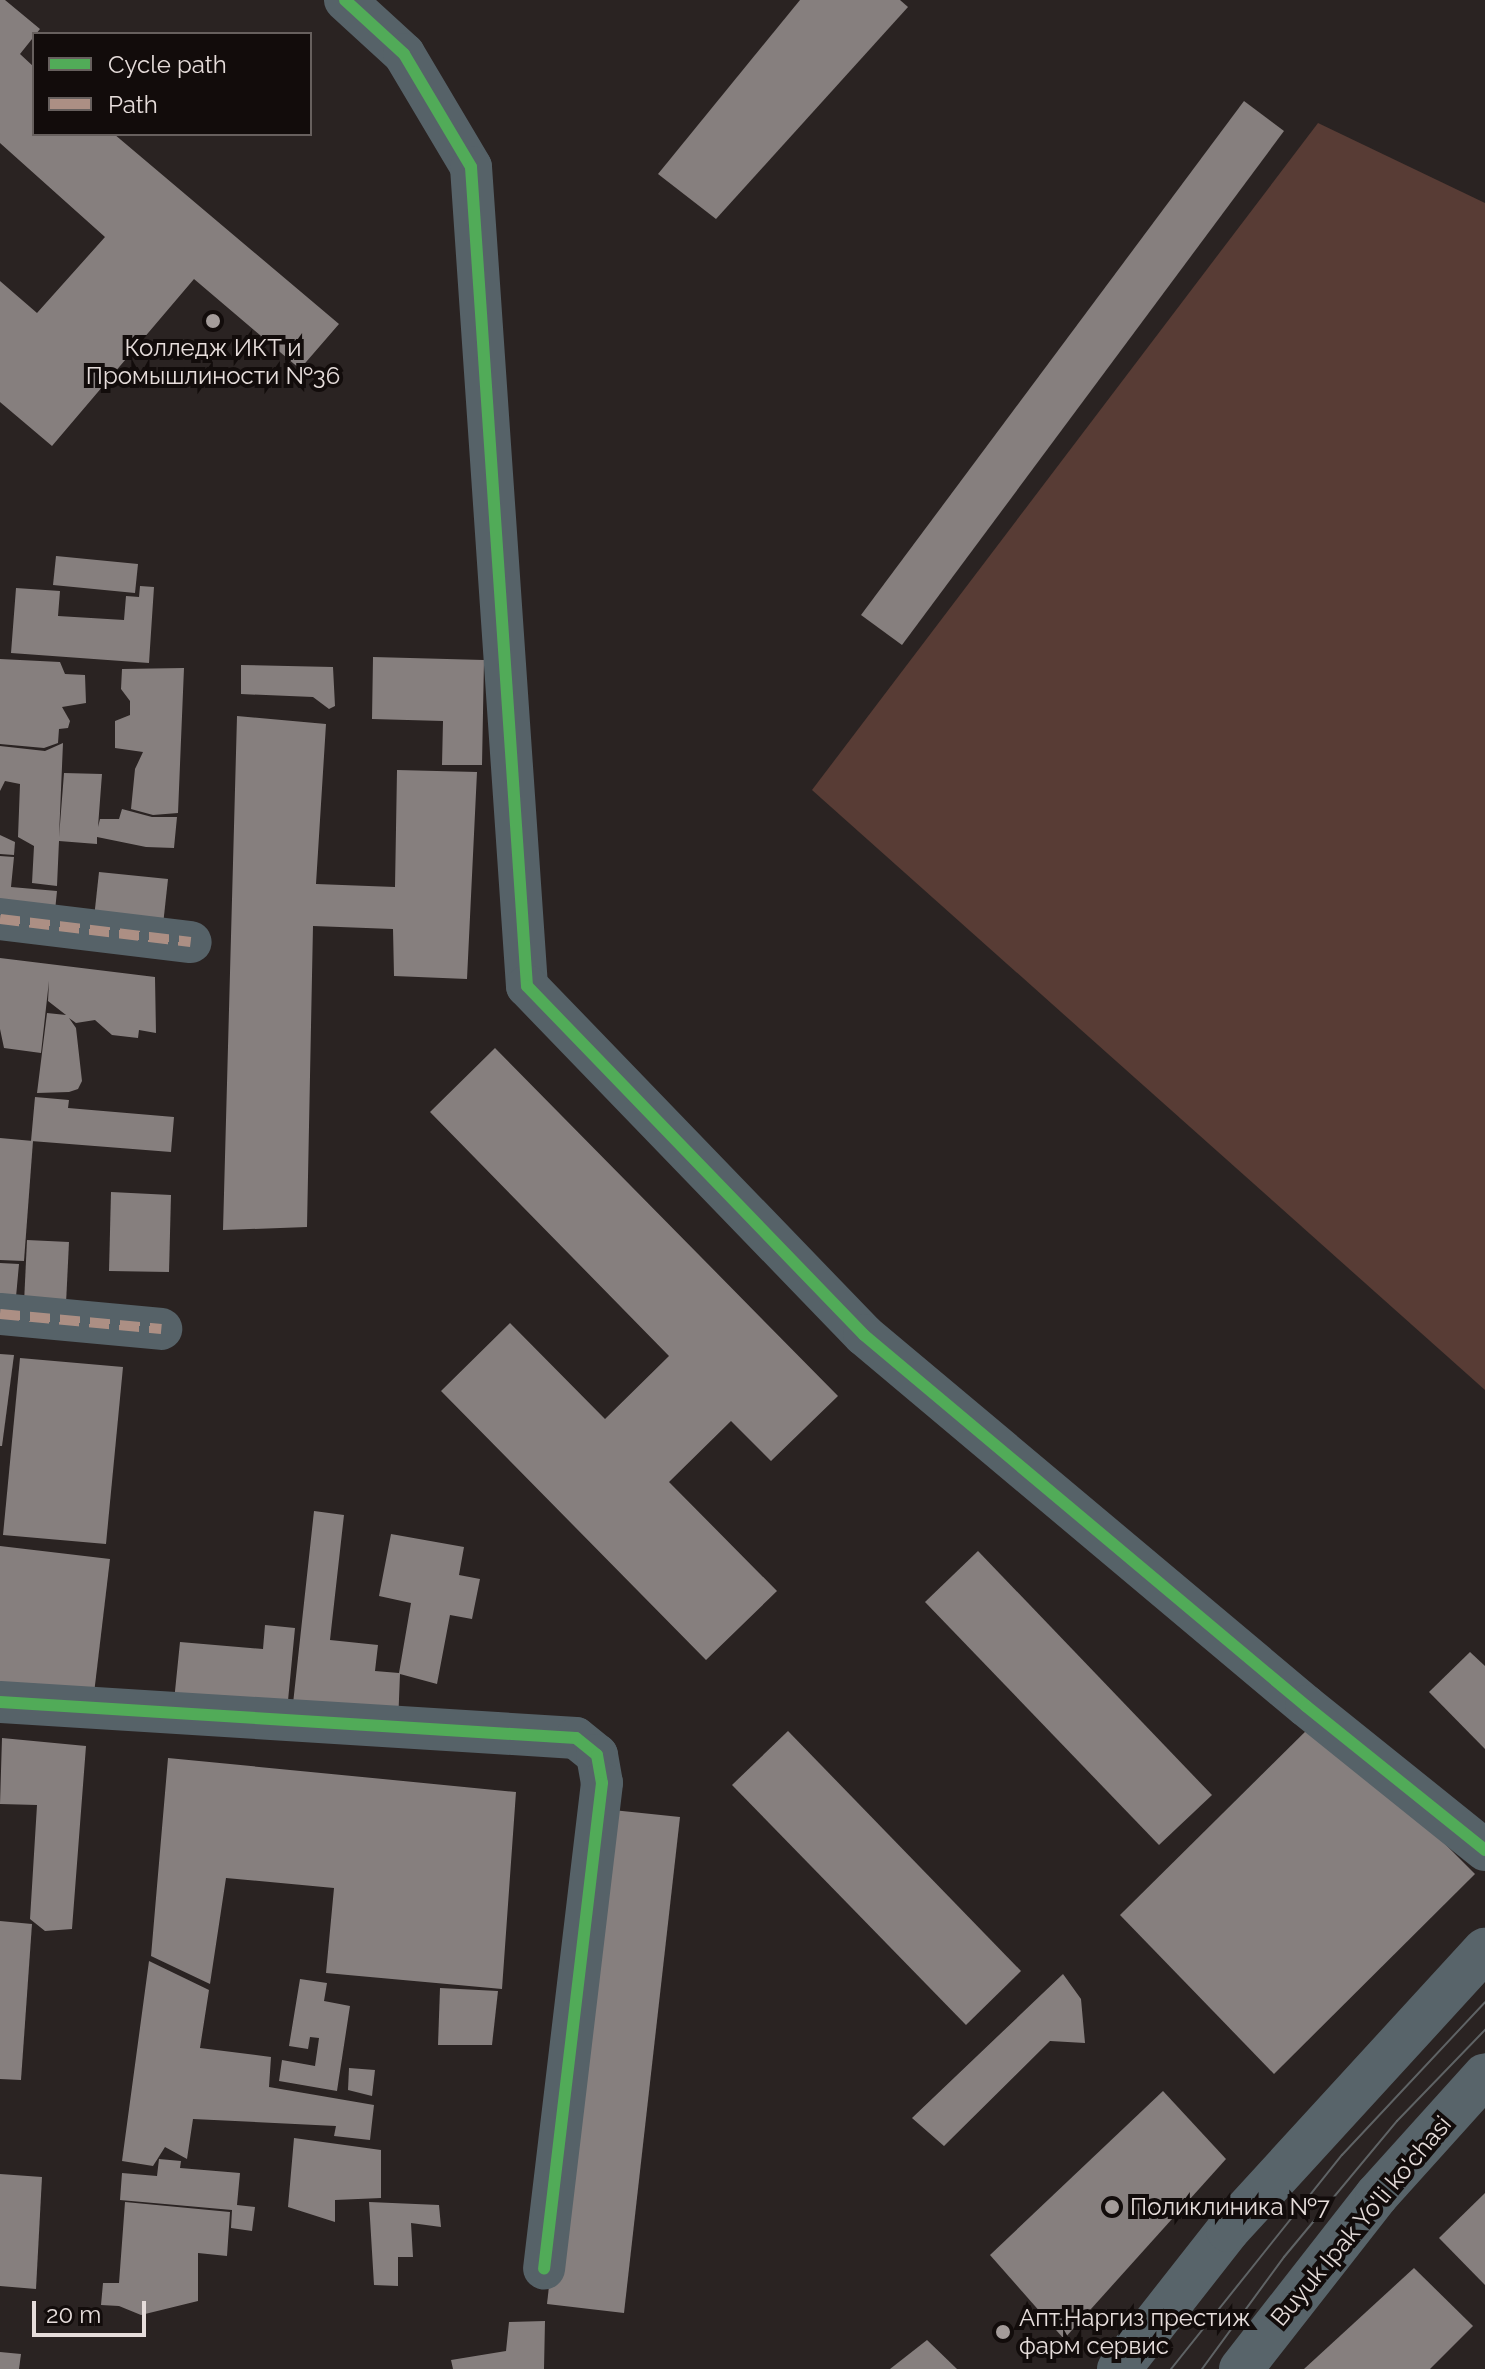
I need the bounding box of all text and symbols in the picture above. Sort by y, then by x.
legend [32,32,312,136]
text: Cycle path [108,50,227,79]
text: Path [108,90,158,119]
marker: Колледж ИКТ и Промышлиности №36 [204,312,222,330]
place label: Колледж ИКТ и Промышлиности №36 [86,334,340,390]
street label: Buyuk Ipak Yo'li ko'chasi [1265,2110,1457,2332]
place label: Поликлиника №7 [1130,2193,1330,2221]
marker: Поликлиника №7 [1101,2196,1123,2218]
scale bar [36,2285,150,2335]
text: 20 m [46,2300,101,2329]
place label: Апт.Наргиз престиж фарм сервис [1019,2304,1251,2360]
marker: Апт.Наргиз престиж фарм сервис [994,2323,1012,2341]

